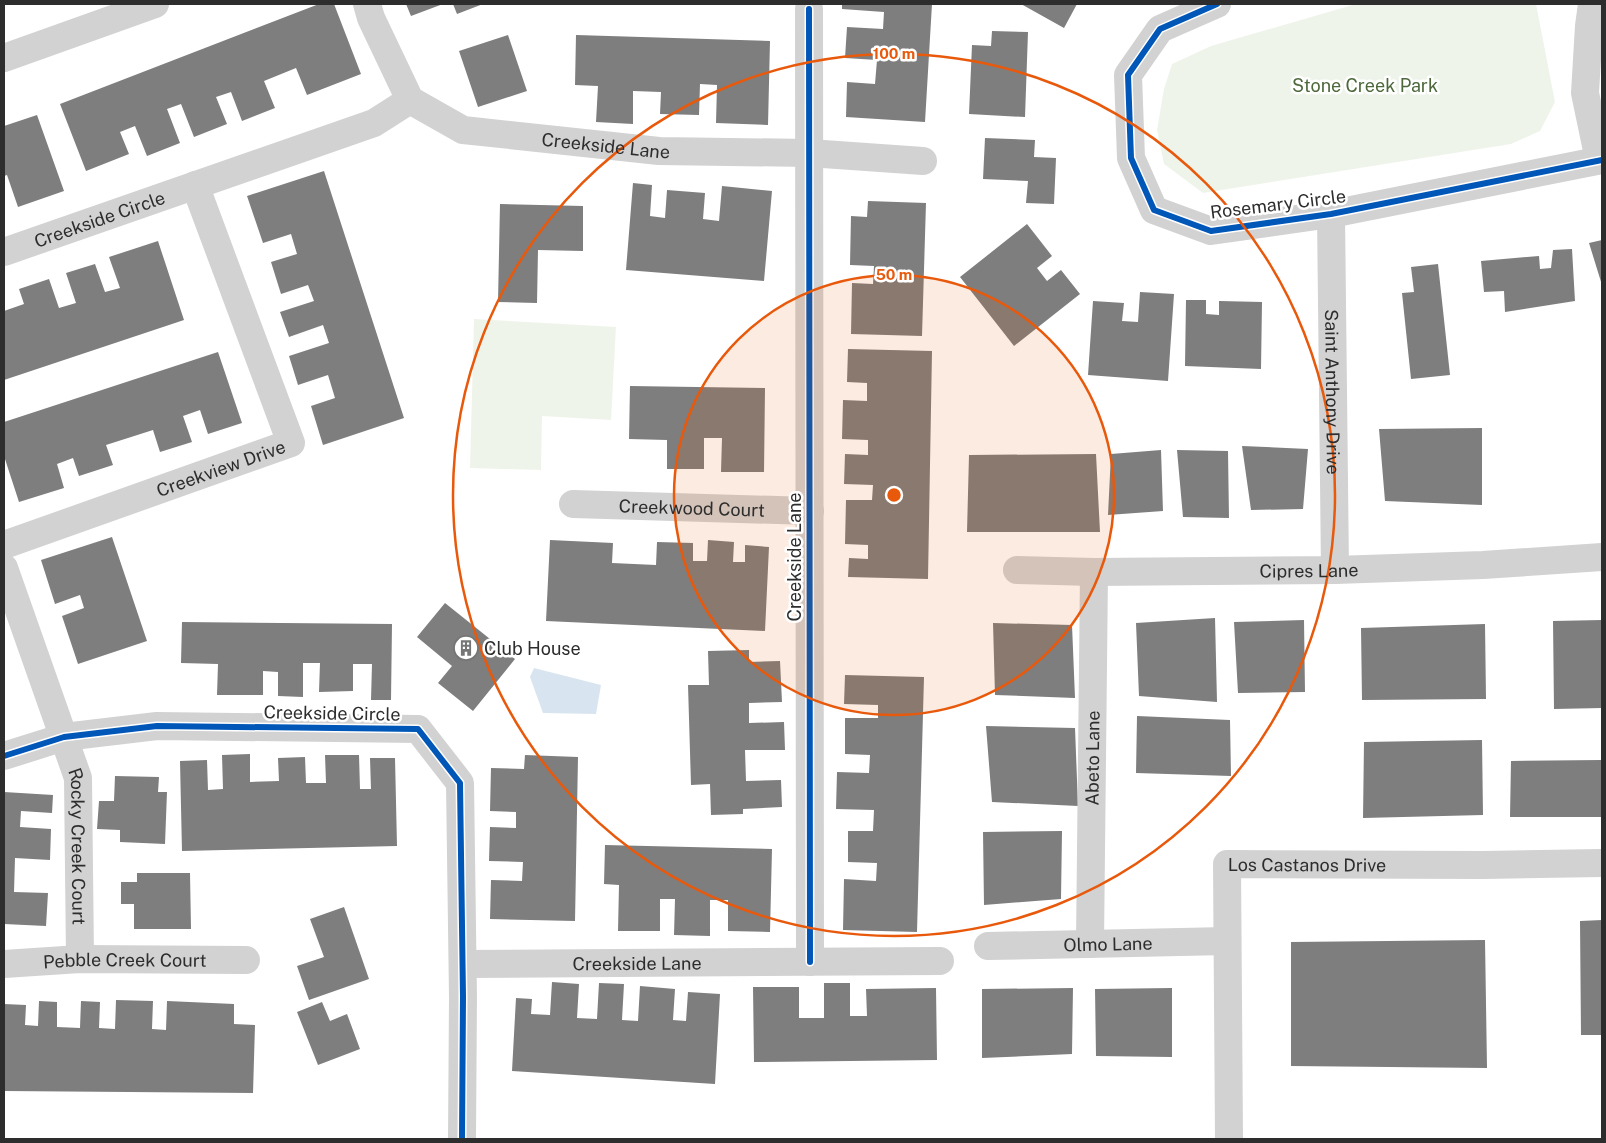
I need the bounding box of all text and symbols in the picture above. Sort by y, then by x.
text: 100 m [873,45,915,62]
park label: Stone Creek Park [1292,75,1438,96]
street label: Creekside Lane [541,128,670,162]
street label: Rosemary Circle [1209,185,1347,223]
street label: Creekside Circle [31,186,168,251]
text: 50 m [876,266,912,283]
street label: Saint Anthony Drive [1322,309,1344,475]
street label: Creekview Drive [154,435,288,501]
centre of rings [885,486,903,504]
street label: Creekside Lane [784,493,805,621]
street label: Creekwood Court [618,495,765,520]
street label: Cipres Lane [1259,559,1359,581]
building icon: Club House [453,635,479,661]
place label: Club House [484,638,581,659]
street label: Creekside Circle [263,701,401,725]
street label: Abeto Lane [1081,710,1103,806]
street label: Rocky Creek Court [65,765,90,925]
street label: Los Castanos Drive [1228,854,1386,875]
street label: Olmo Lane [1063,932,1153,955]
street label: Pebble Creek Court [42,948,207,972]
street label: Creekside Lane [572,952,702,974]

